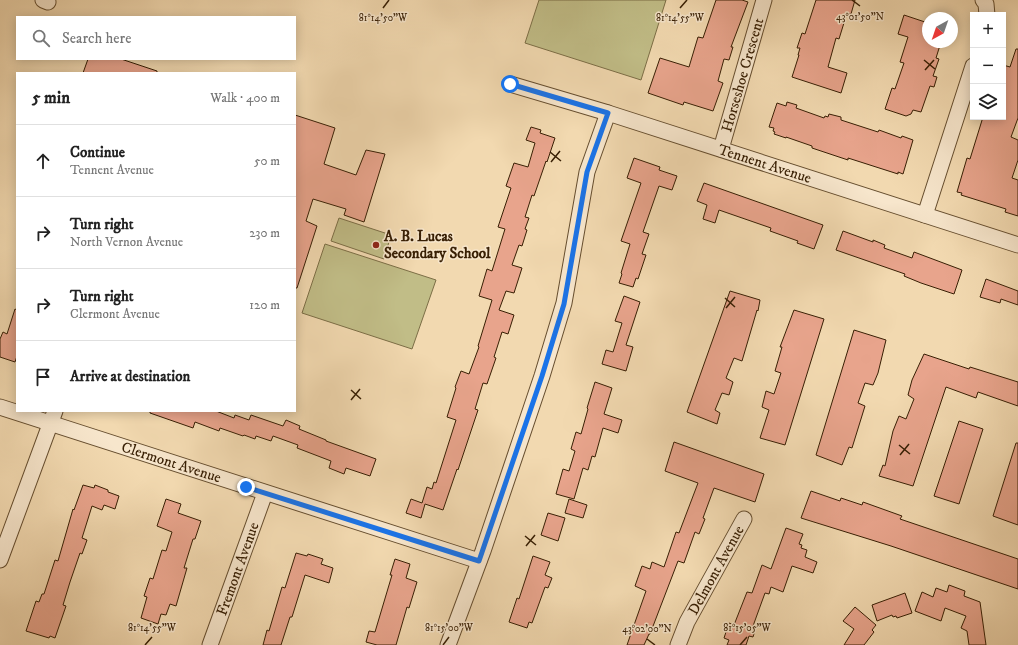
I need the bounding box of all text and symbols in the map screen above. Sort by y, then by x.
text: 43°01'50"N [836,11,884,23]
text: 81°14'50"W [359,12,408,24]
text: 81°14'55"W [656,12,705,24]
north arrow [922,12,958,48]
map controls [970,12,1006,120]
button: + [970,12,1006,48]
search box [16,16,296,60]
street label: Horseshoe Crescent [717,16,768,134]
icon: search [30,27,52,49]
text: Search here [62,29,131,48]
button: − [970,48,1006,84]
route start [501,75,519,93]
button: layers [970,84,1006,120]
text: 5 min [32,87,70,109]
text: Walk · 400 m [210,90,280,106]
street label: Tennent Avenue [716,140,814,188]
text: Continue [70,143,125,162]
icon: ahead [32,150,54,172]
text: 50 m [254,153,280,169]
text: Tennent Avenue [70,162,154,178]
text: Turn right [70,215,133,234]
icon: right [32,222,54,244]
text: 230 m [249,225,280,241]
place label: A. B. Lucas Secondary School [383,227,491,263]
text: North Vernon Avenue [70,234,183,250]
marker: A. B. Lucas Secondary School [371,240,381,250]
text: Turn right [70,287,133,306]
icon: right [32,294,54,316]
text: 120 m [249,297,280,313]
text: Clermont Avenue [70,306,160,322]
icon: arrive [32,366,54,388]
text: Arrive at destination [70,367,190,386]
street label: Clermont Avenue [119,438,224,488]
route end [237,478,255,496]
street label: Fremont Avenue [212,520,264,618]
street label: Delmont Avenue [684,522,749,619]
text: 81°14'55"W [128,622,177,634]
text: 81°15'00"W [425,622,474,634]
text: 81°15'05"W [723,622,772,634]
text: 43°02'00"N [622,623,672,635]

